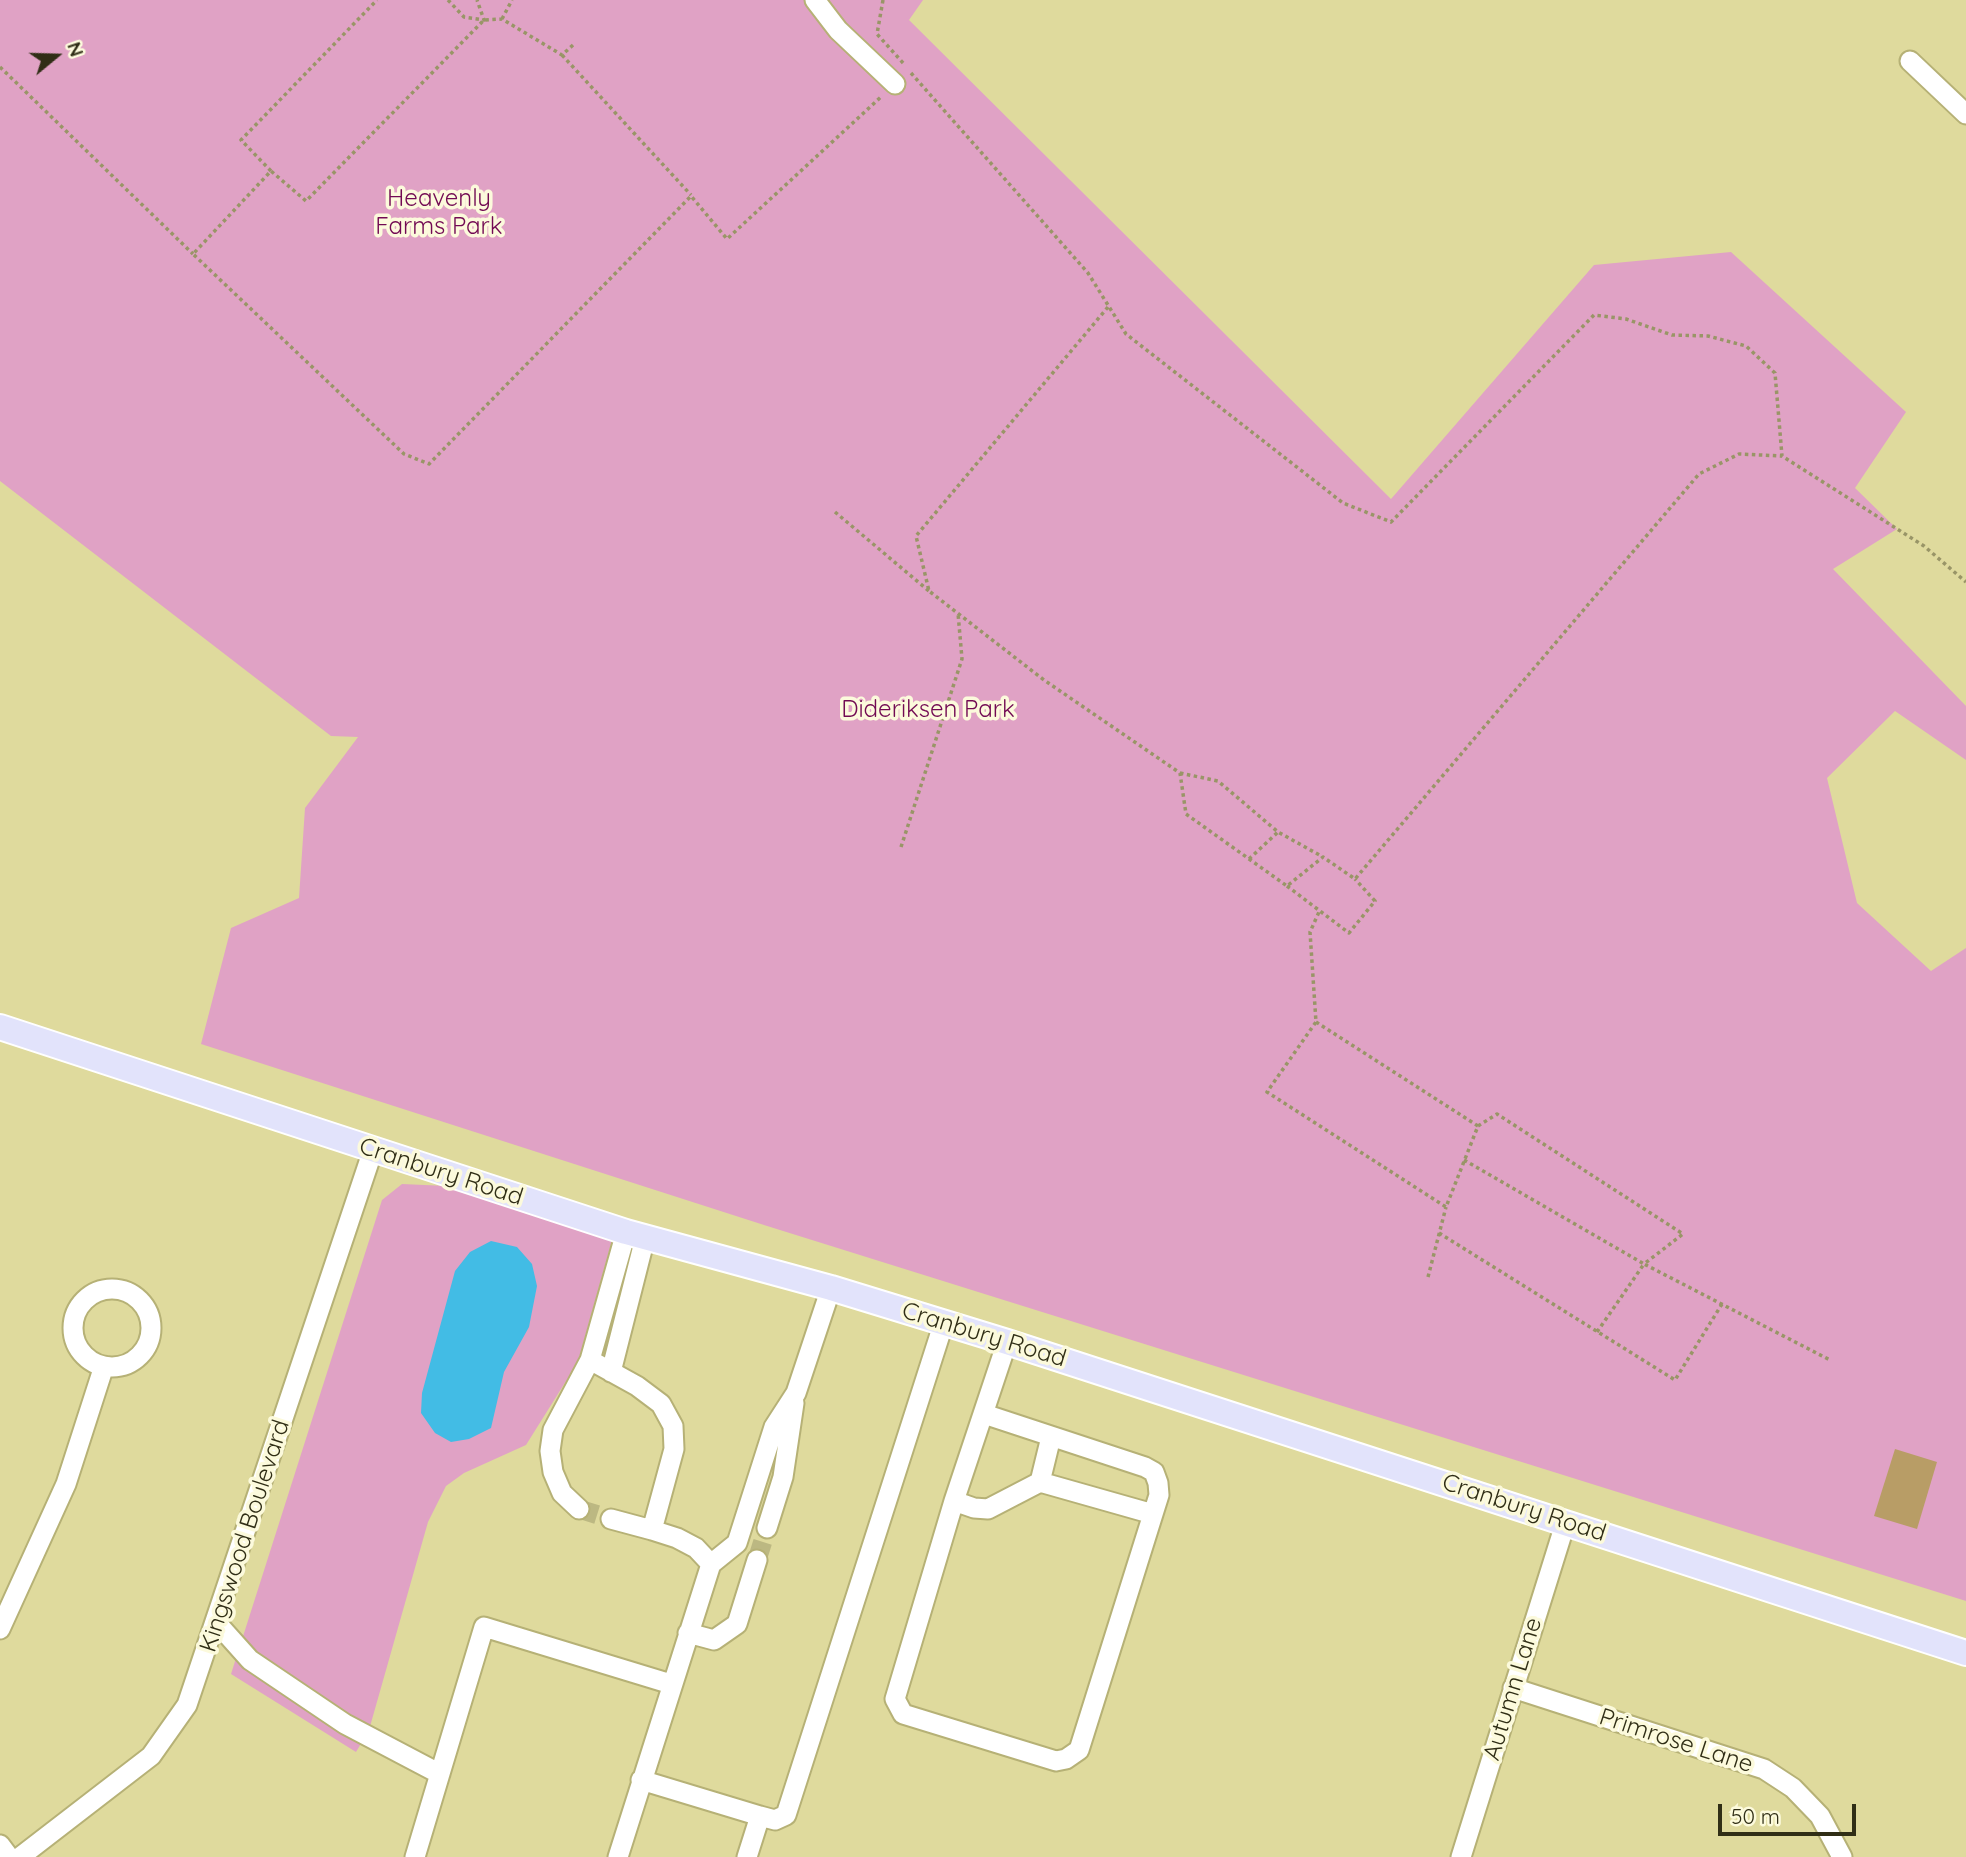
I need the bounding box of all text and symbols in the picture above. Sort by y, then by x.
north arrow [21,21,91,91]
text: N [62,39,89,60]
park label: Heavenly Farms Park [375,185,503,241]
park label: Dideriksen Park [841,696,1015,724]
street label: Cranbury Road [356,1132,526,1212]
street label: Cranbury Road [898,1296,1070,1374]
street label: Kingswood Boulevard [194,1416,296,1656]
street label: Cranbury Road [1439,1468,1609,1548]
street label: Autumn Lane [1478,1614,1548,1764]
street label: Primrose Lane [1596,1703,1756,1779]
scale bar [1721,1790,1859,1834]
text: 50 m [1731,1803,1780,1829]

